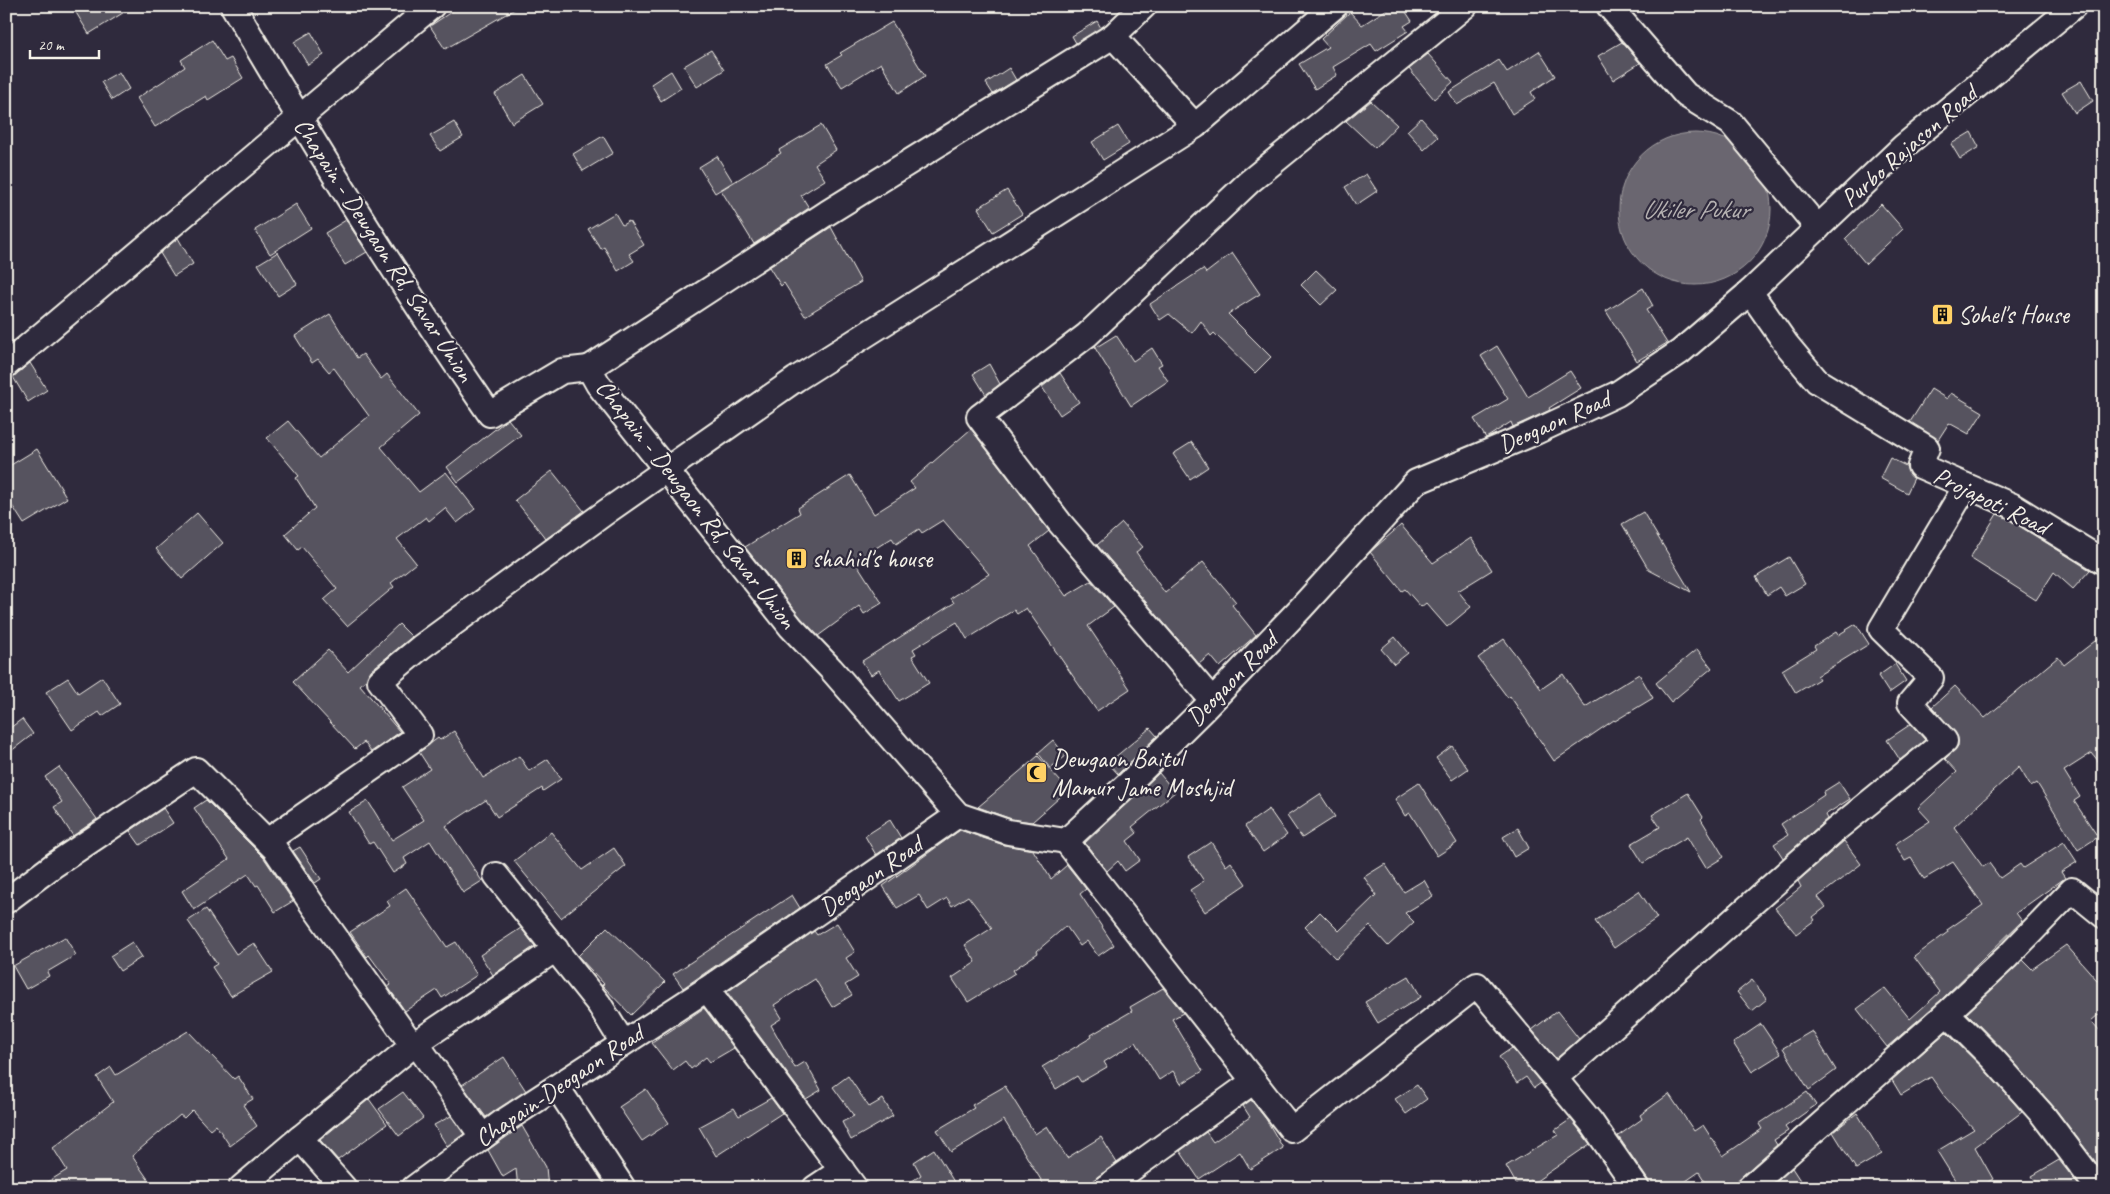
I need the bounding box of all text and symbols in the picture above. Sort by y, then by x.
scale bar [30,28,99,60]
text: 20 m [38,36,65,55]
street label: Purbo Rajason Road [1834,76,1986,214]
street label: Chapain - Dewgaon Rd, Savar Union [287,112,482,389]
water label: Ukiler Pukur [1642,193,1752,226]
place label: Sohel's House [1958,299,2071,331]
building icon: Sohel's House [1930,303,1954,327]
street label: Chapain - Dewgaon Rd, Savar Union [588,373,804,636]
street label: Deogaon Road [1493,382,1618,461]
street label: Projapoti Road [1928,459,2058,544]
place label: shahid's house [812,543,934,575]
building icon: shahid's house [784,547,808,571]
street label: Deogaon Road [1179,623,1287,733]
place label: Dewgaon Baitul Mamur Jame Moshjid [1052,743,1236,804]
mosque icon: Dewgaon Baitul Mamur Jame Moshjid [1024,761,1048,785]
street label: Deogaon Road [813,827,932,923]
street label: Chapain-Deogaon Road [468,1016,652,1154]

